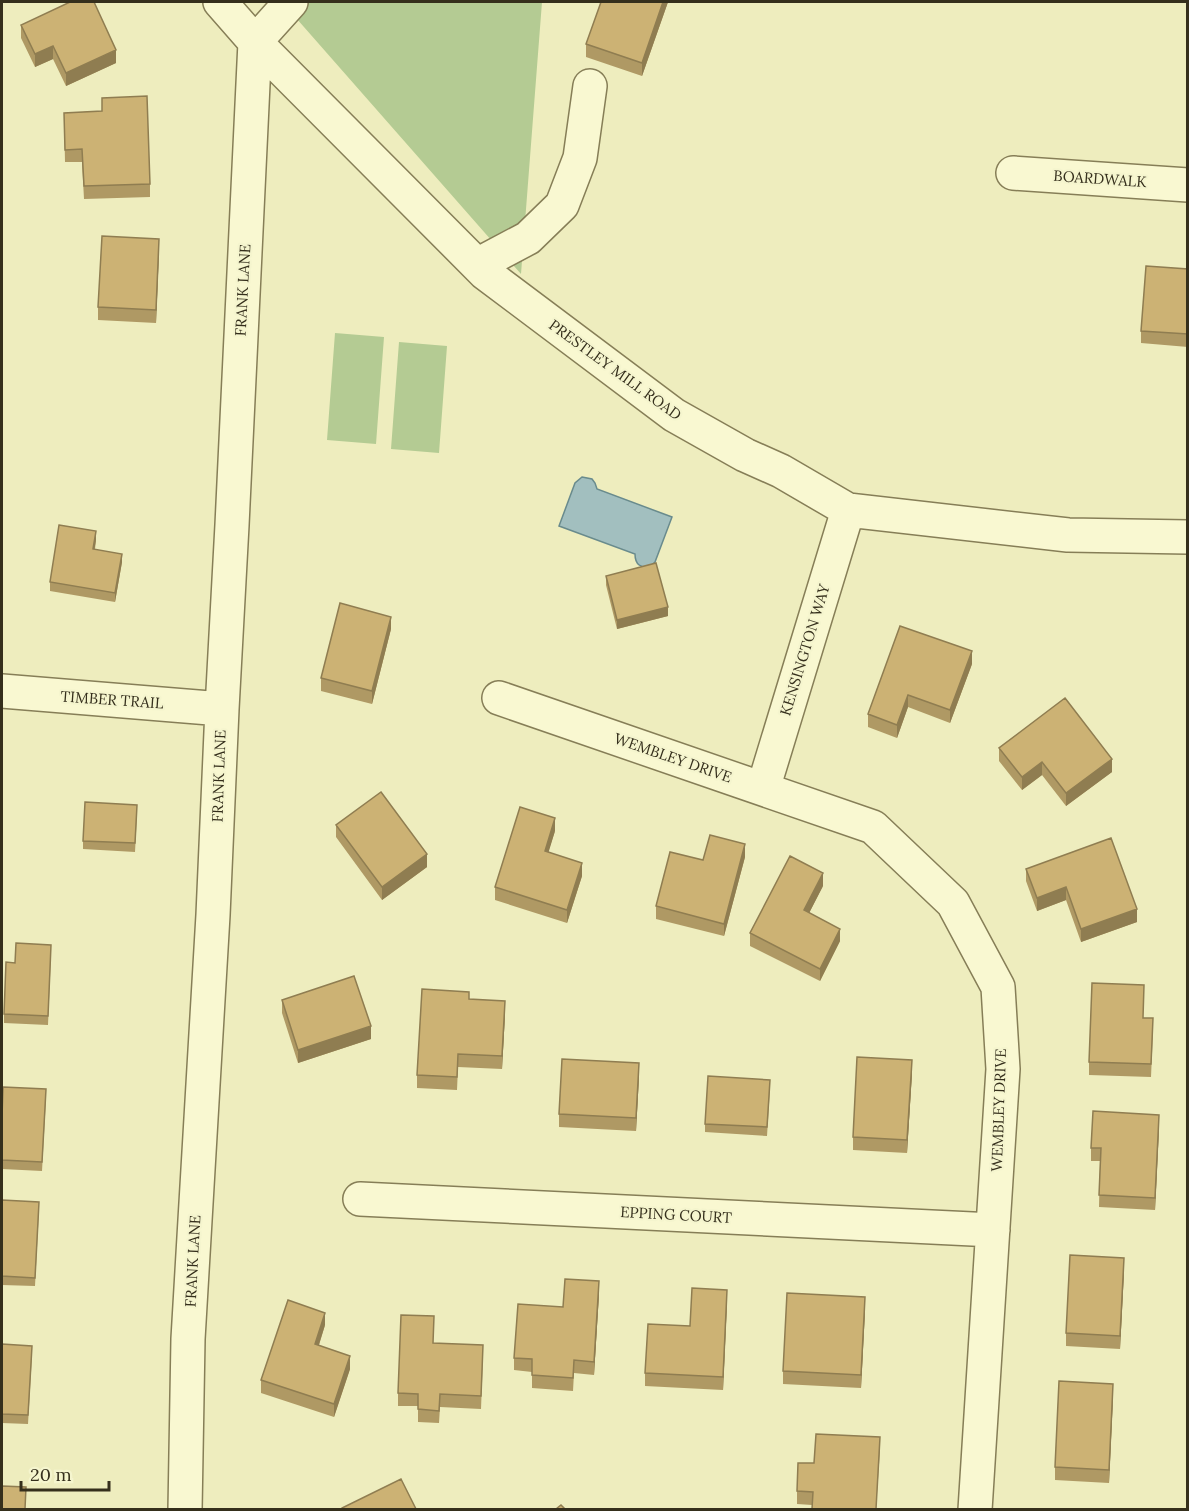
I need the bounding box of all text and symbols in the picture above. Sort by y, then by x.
street label: BOARDWALK [1053,166,1148,191]
street label: FRANK LANE [231,243,254,337]
street label: PRESTLEY MILL ROAD [545,315,685,424]
street label: KENSINGTON WAY [775,581,834,718]
street label: TIMBER TRAIL [60,686,164,713]
street label: WEMBLEY DRIVE [612,728,735,787]
street label: FRANK LANE [207,729,230,823]
street label: WEMBLEY DRIVE [987,1048,1010,1172]
street label: EPPING COURT [620,1202,733,1227]
street label: FRANK LANE [181,1214,204,1308]
scale bar [21,1454,110,1492]
text: 20 m [30,1463,72,1486]

